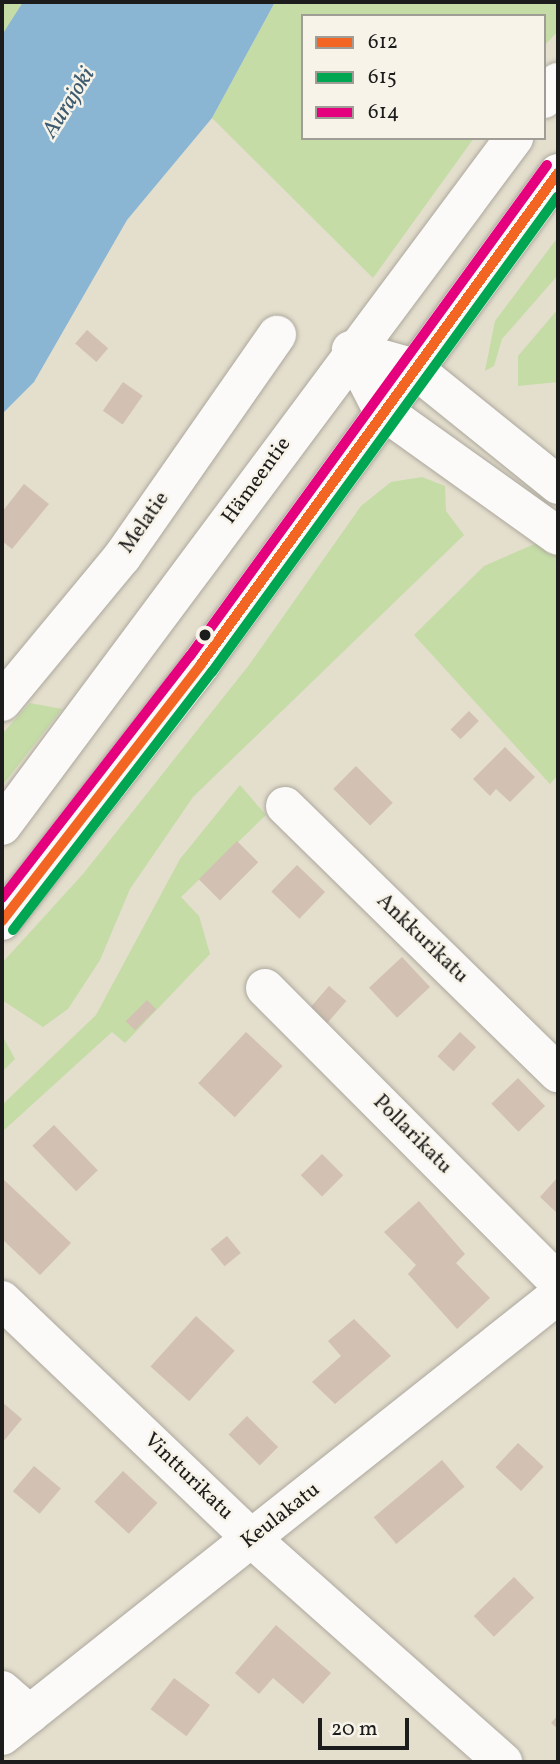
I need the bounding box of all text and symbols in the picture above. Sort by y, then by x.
legend [301,14,546,140]
text: 612 [368,28,398,57]
water label: Aurajoki [37,63,101,143]
text: 615 [368,63,397,92]
text: 614 [368,98,399,127]
street label: Hämeentie [217,433,297,529]
street label: Melatie [115,487,175,559]
unlabelled marker [198,628,212,642]
street label: Ankkurikatu [371,889,473,989]
street label: Pollarikatu [367,1090,457,1180]
street label: Vintturikatu [138,1428,238,1526]
street label: Keulakatu [237,1478,325,1554]
scale bar [322,1704,413,1748]
text: 20 m [331,1715,377,1744]

